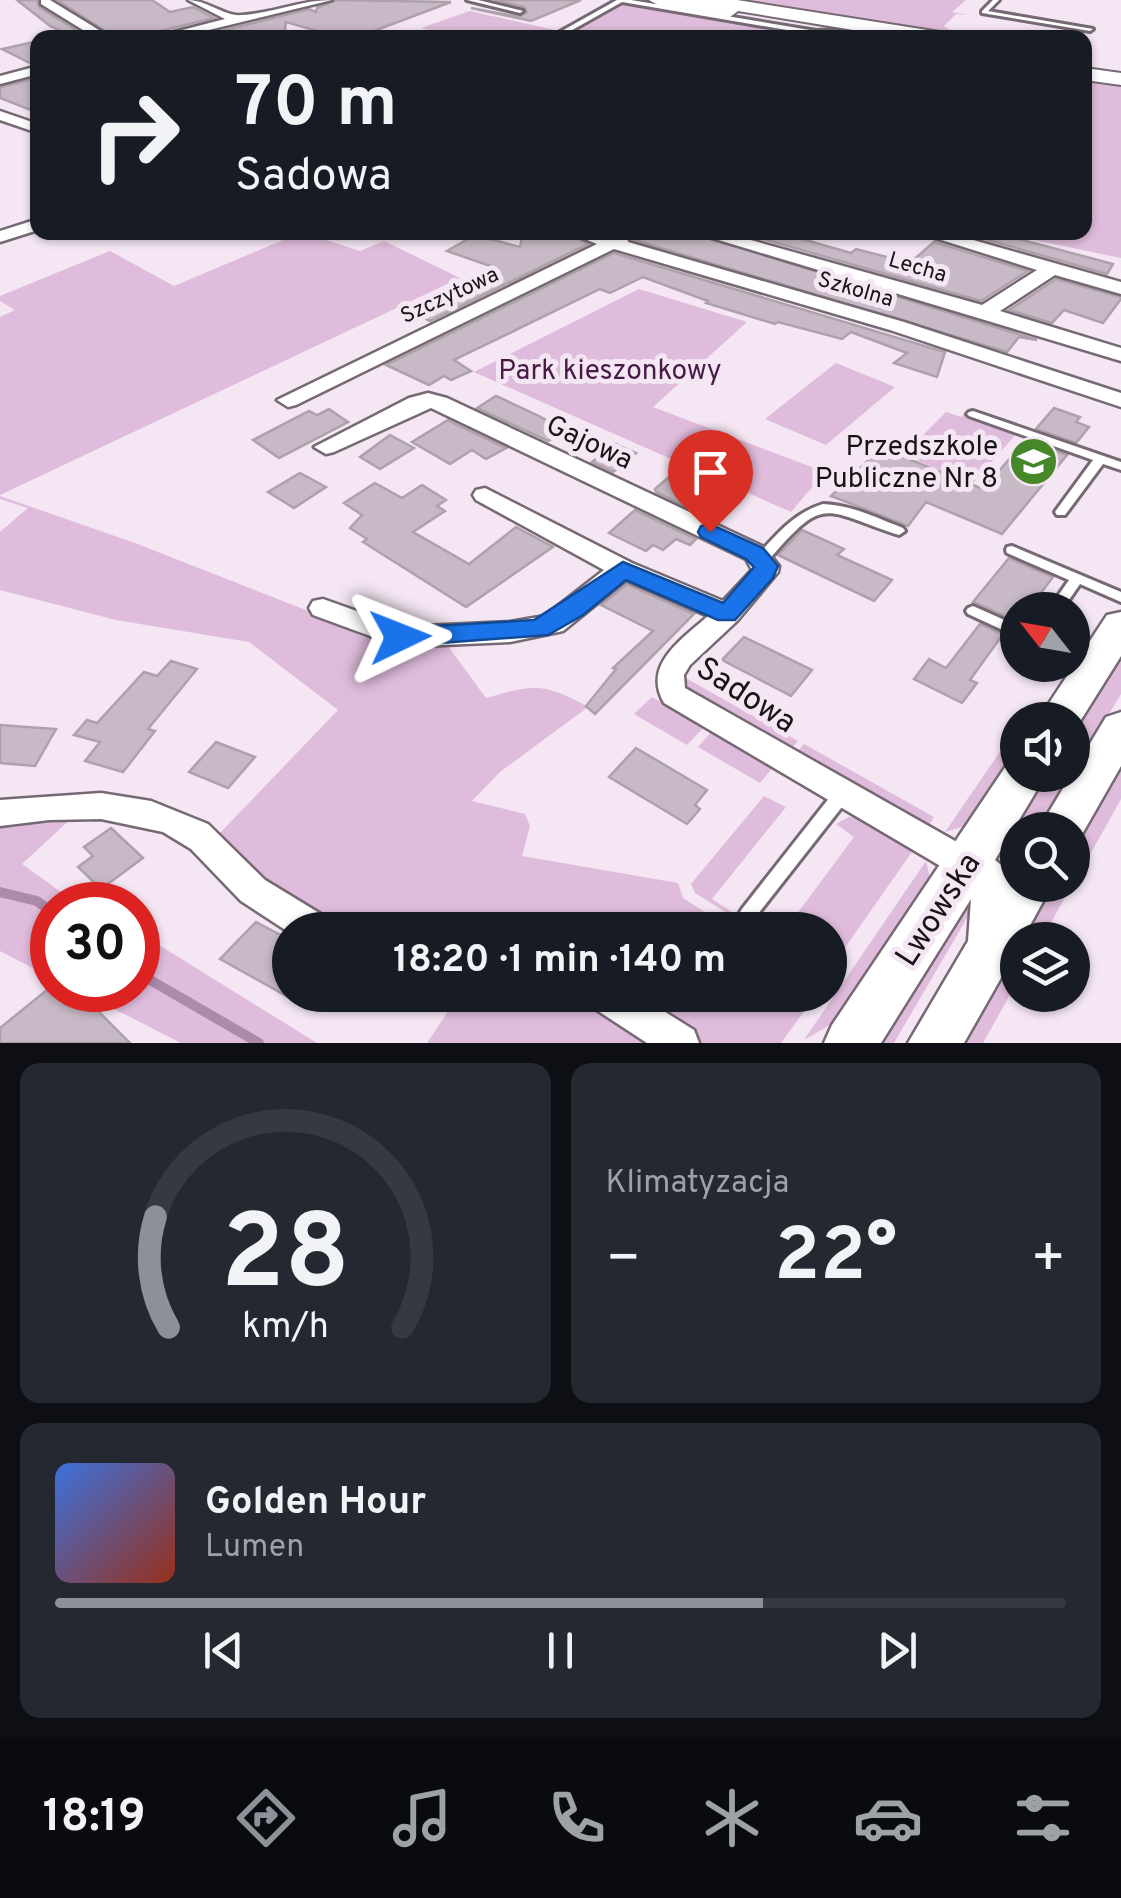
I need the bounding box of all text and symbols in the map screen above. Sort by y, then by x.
text: 70 m [235,62,398,151]
icon: right [70,70,200,200]
text: Sadowa [235,149,392,206]
street label: Lecha [885,247,950,290]
street label: Szczytowa [397,262,503,331]
street label: Szkolna [814,267,896,314]
park label: Park kieszonkowy [498,354,722,390]
street label: Gajowa [540,408,638,479]
pin [668,430,753,533]
place label: Przedszkole Publiczne Nr 8 [815,430,998,498]
school or university icon: Przedszkole Publiczne Nr 8 [1007,435,1059,487]
icon: arrive [683,445,738,500]
position arrow [348,585,452,689]
north arrow [1000,592,1090,682]
map controls [1000,592,1090,1012]
street label: Sadowa [688,649,803,744]
button: sound [1000,702,1090,792]
button: search [1000,812,1090,902]
street label: Lwowska [888,846,991,975]
speed limit sign: 30 [30,882,160,1012]
button: layers [1000,922,1090,1012]
text: 18:20 · 1 min · 140 m [393,937,726,986]
text: Klimatyzacja [606,1164,789,1204]
text: 28 [221,1193,350,1325]
text: 22° [774,1212,897,1307]
text: − [606,1226,641,1296]
text: + [1031,1226,1066,1296]
text: km/h [242,1305,329,1351]
text: Golden Hour [205,1479,426,1528]
text: Lumen [205,1528,304,1568]
icon: previous [196,1623,251,1678]
icon: pause [533,1623,588,1678]
icon: next [870,1623,925,1678]
icon: directions [231,1783,301,1853]
icon: music [387,1783,457,1853]
icon: phone [542,1783,612,1853]
icon: climate [697,1783,767,1853]
icon: car [853,1783,923,1853]
icon: filters [1008,1783,1078,1853]
text: 18:19 [43,1790,146,1847]

